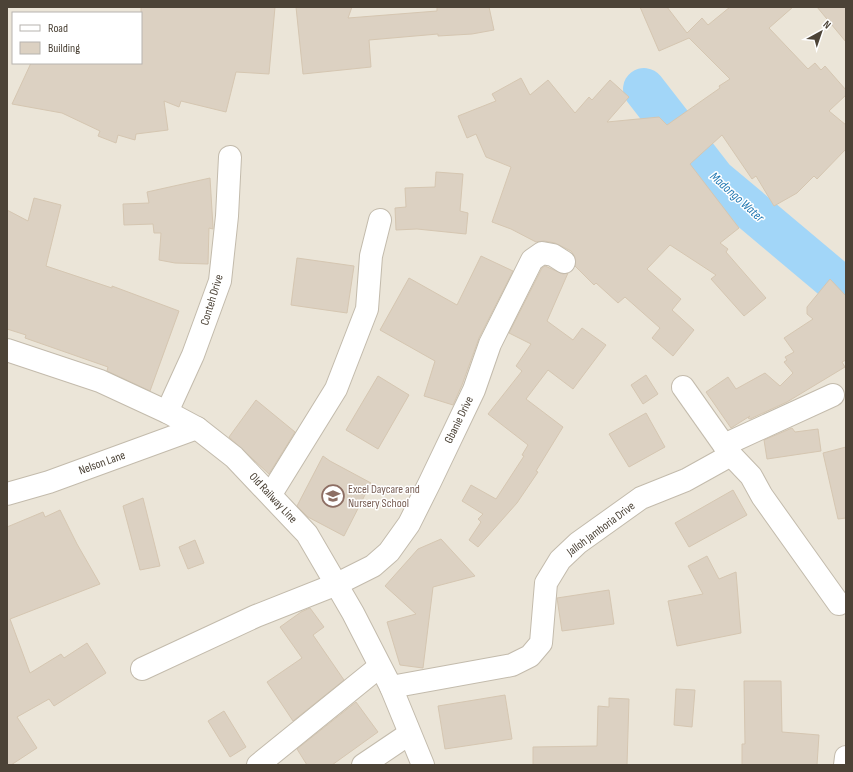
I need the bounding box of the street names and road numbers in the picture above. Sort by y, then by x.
street label: Conteh Drive [197,273,227,327]
street label: Gbanie Drive [441,394,477,446]
street label: Nelson Lane [77,448,128,478]
street label: Old Railway Line [246,470,300,527]
street label: Jalloh Jamboria Drive [563,498,638,560]

